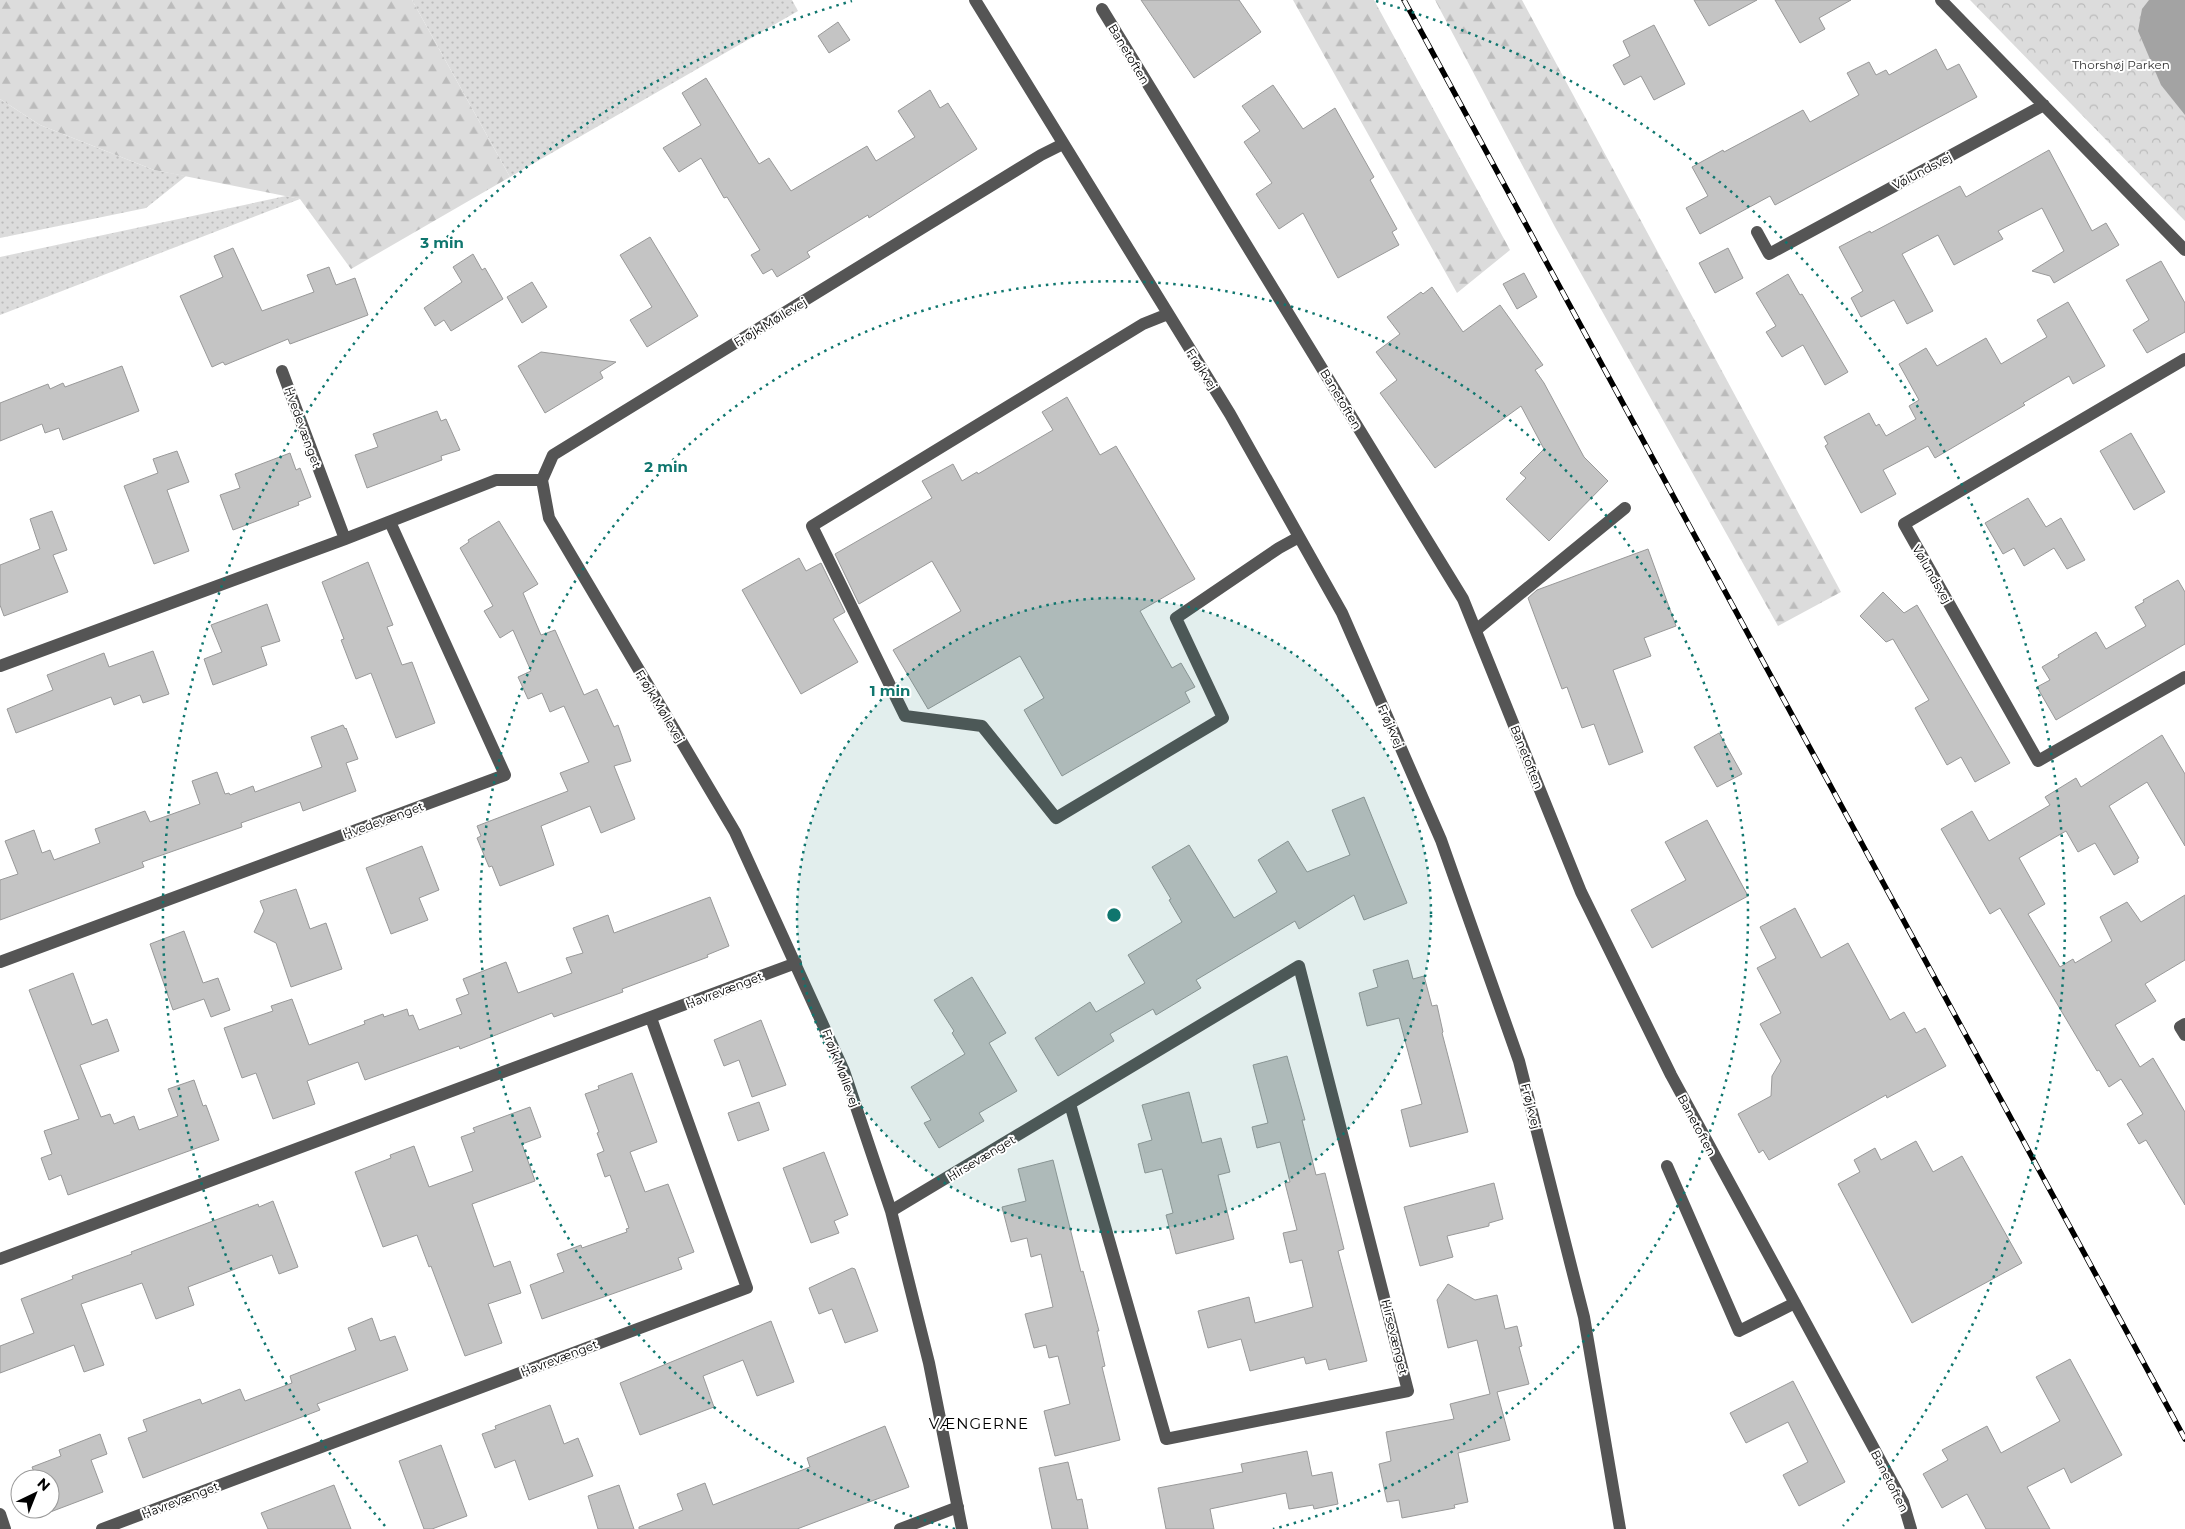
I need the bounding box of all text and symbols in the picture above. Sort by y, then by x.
street label: Banetoften [1105,21,1153,87]
park label: Thorshøj Parken [2072,57,2170,72]
street label: Vølundsvej [1890,149,1954,193]
text: 3 min [419,233,464,252]
street label: Frøjk Møllevej [731,294,809,350]
street label: Frøjkvej [1183,345,1221,393]
street label: Banetoften [1317,366,1365,432]
street label: Hvedevænget [281,384,325,470]
text: 2 min [644,457,688,476]
street label: Vølundsvej [1909,542,1955,606]
street label: Frøjk Møllevej [632,667,688,745]
text: 1 min [870,681,910,700]
street label: Frøjkvej [1375,702,1407,750]
street label: Banetoften [1507,723,1547,791]
street label: Hvedevænget [340,798,426,842]
centre of rings [1105,906,1123,924]
street label: Havrevænget [683,968,765,1012]
street label: Frøjk Møllevej [819,1027,863,1109]
street label: Frøjkvej [1518,1082,1544,1130]
street label: Banetoften [1674,1092,1720,1158]
street label: Hirsevænget [944,1132,1018,1184]
street label: Hirsevænget [1378,1298,1412,1376]
street label: Havrevænget [518,1336,600,1380]
district label: VÆNGERNE [929,1414,1029,1433]
street label: Banetoften [1868,1447,1912,1515]
north arrow [10,1469,60,1519]
text: N [34,1474,54,1495]
street label: Havrevænget [139,1478,221,1522]

